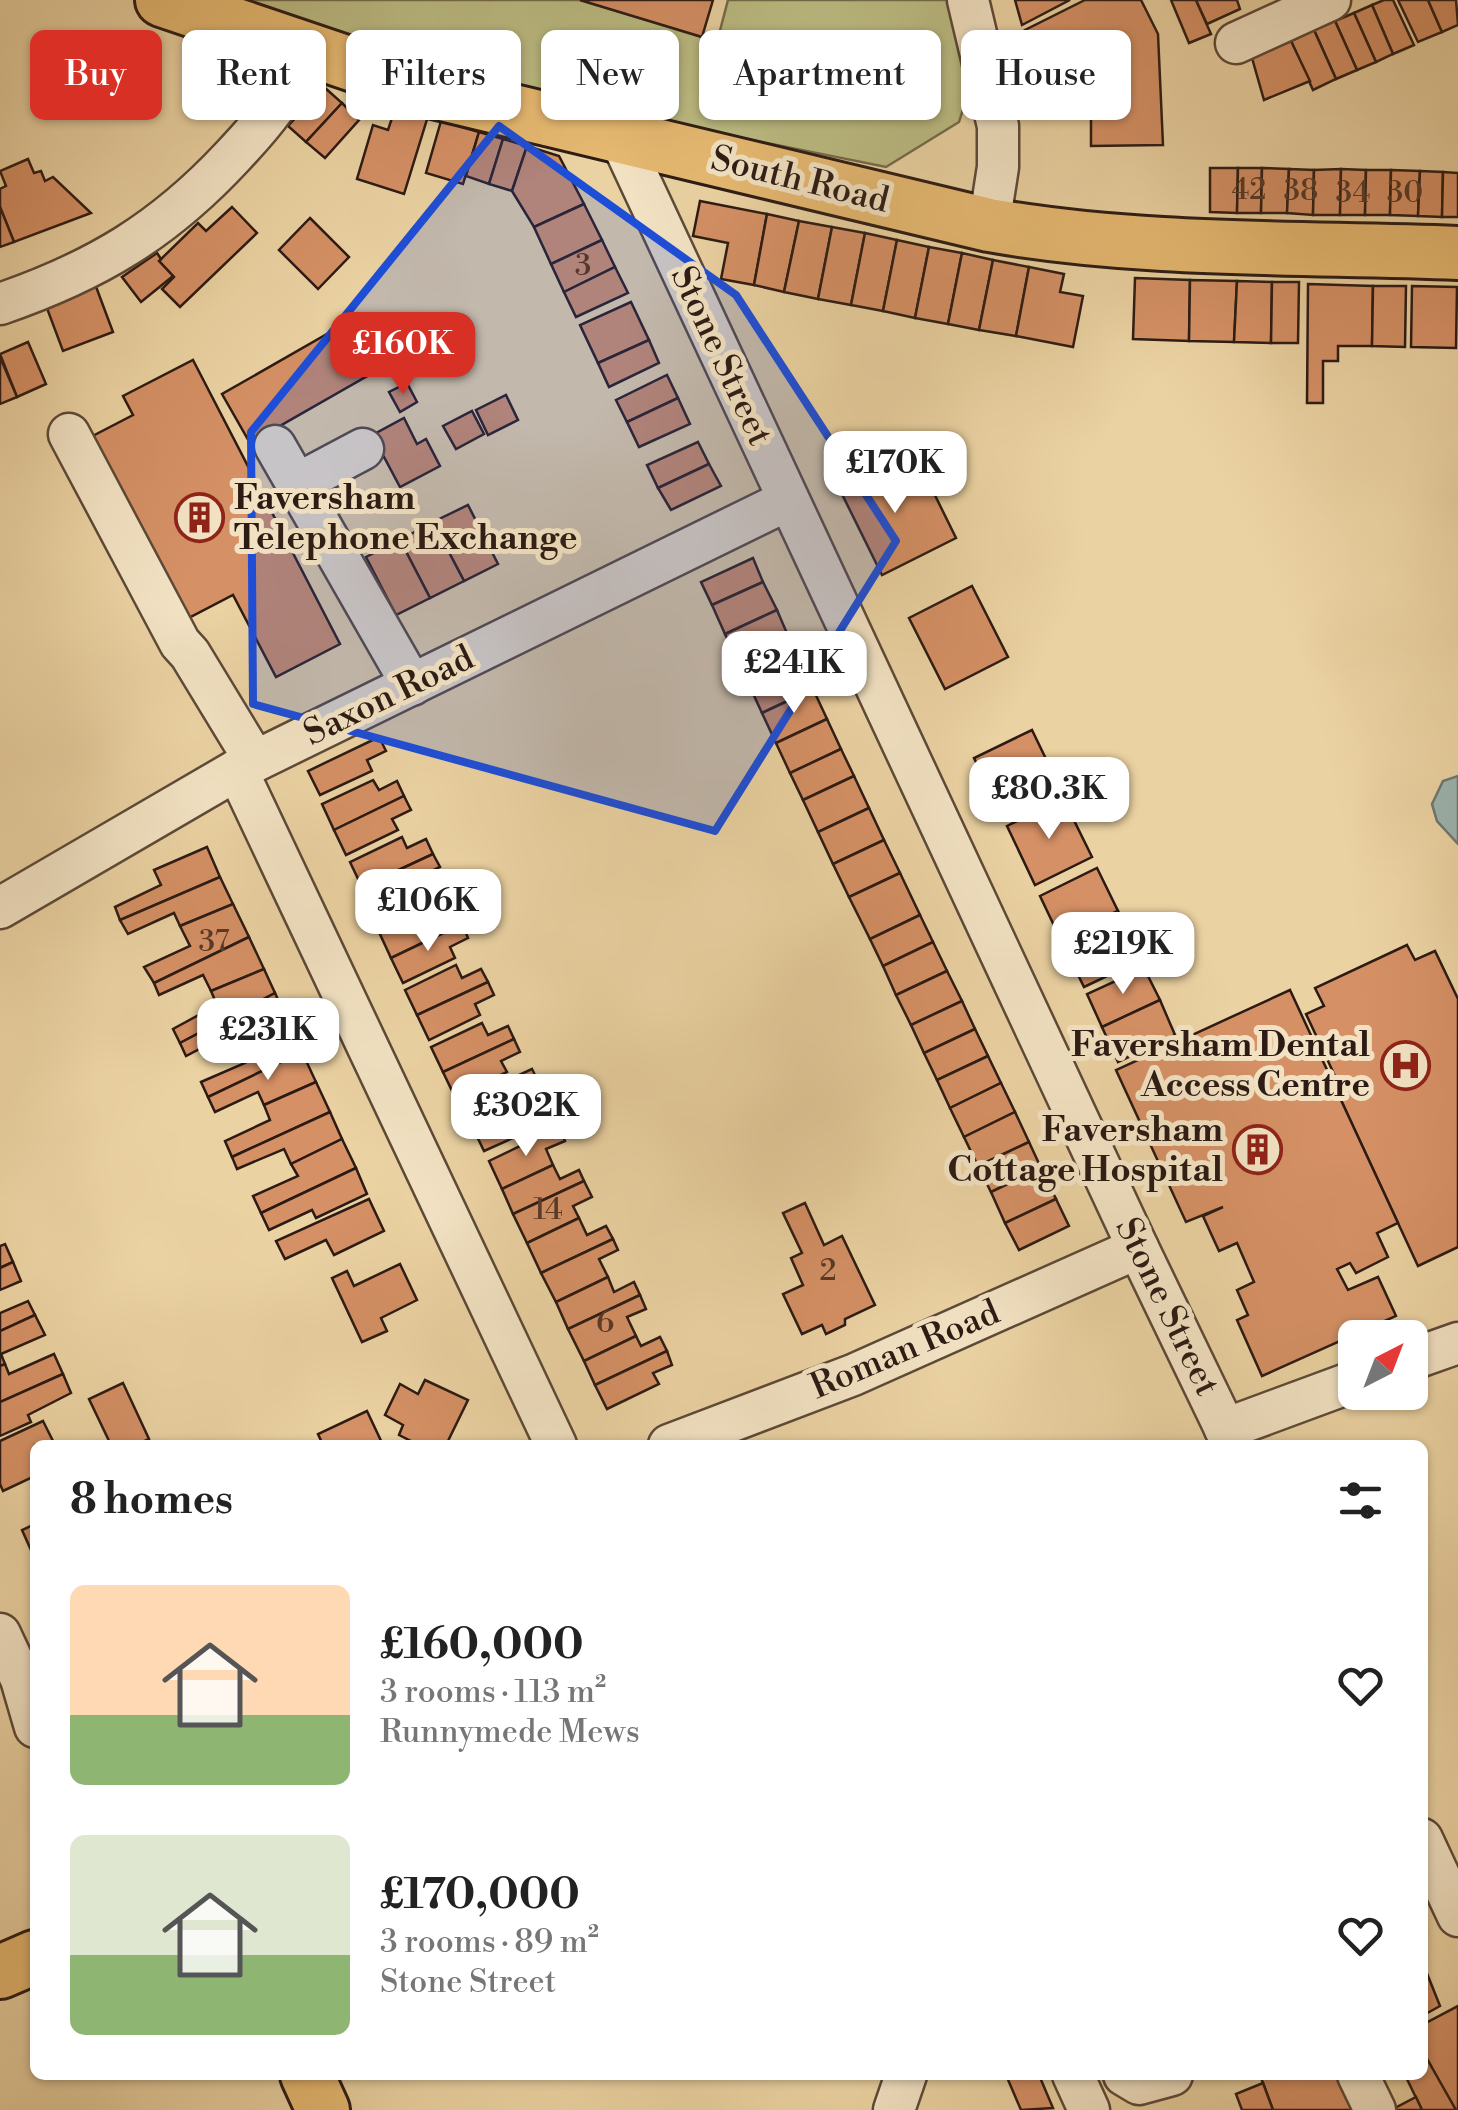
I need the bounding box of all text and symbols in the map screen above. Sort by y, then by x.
chip: Buy [30,30,162,120]
chip: Rent [182,30,326,120]
chip: Filters [346,30,521,120]
chip: New [541,30,679,120]
chip: Apartment [699,30,941,120]
chip: House [961,30,1131,120]
street label: South Road [707,137,893,223]
house number: 42 [1232,171,1266,209]
house number: 38 [1284,172,1318,210]
house number: 34 [1336,174,1370,212]
house number: 30 [1387,174,1423,212]
house number: 3 [575,247,591,285]
street label: Stone Street [661,260,781,452]
pin: £160K [333,312,473,397]
text: £160K [352,324,454,364]
pin: £170K [825,431,965,516]
text: £170K [846,443,944,483]
place label: Faversham Telephone Exchange [234,477,578,560]
building icon: Faversham Telephone Exchange [173,492,225,544]
pin: £241K [724,631,864,716]
street label: Saxon Road [297,636,481,756]
text: £241K [744,643,844,683]
pin: £80.3K [968,757,1130,842]
text: £80.3K [991,769,1107,809]
pin: £106K [358,869,498,954]
text: £106K [377,881,479,921]
pin: £219K [1053,912,1193,997]
house number: 37 [198,923,230,961]
text: £219K [1073,924,1173,964]
pin: £231K [198,998,338,1083]
text: £231K [219,1010,317,1050]
place label: Faversham Dental Access Centre [1071,1024,1370,1107]
hospital icon: Faversham Dental Access Centre [1379,1039,1431,1091]
pin: £302K [456,1074,596,1159]
text: £302K [473,1086,579,1126]
place label: Faversham Cottage Hospital [947,1109,1223,1192]
building icon: Faversham Cottage Hospital [1232,1124,1284,1176]
house number: 14 [533,1191,563,1229]
street label: Stone Street [1105,1211,1229,1403]
house number: 2 [819,1252,837,1290]
street label: Roman Road [804,1291,1006,1409]
house number: 6 [596,1304,614,1342]
north arrow [1338,1320,1428,1410]
map controls [1338,1320,1428,1410]
icon: filters [1333,1473,1388,1528]
text: 8 homes [70,1474,233,1527]
text: £160,000 [380,1619,584,1672]
icon: home [150,1625,270,1745]
icon: heart [1333,1658,1388,1713]
text: 3 rooms · 113 m² [380,1672,606,1712]
text: Runnymede Mews [380,1712,640,1752]
text: £170,000 [380,1869,580,1922]
icon: home [150,1875,270,1995]
icon: heart [1333,1908,1388,1963]
text: 3 rooms · 89 m² [380,1922,599,1962]
text: Stone Street [380,1962,556,2002]

